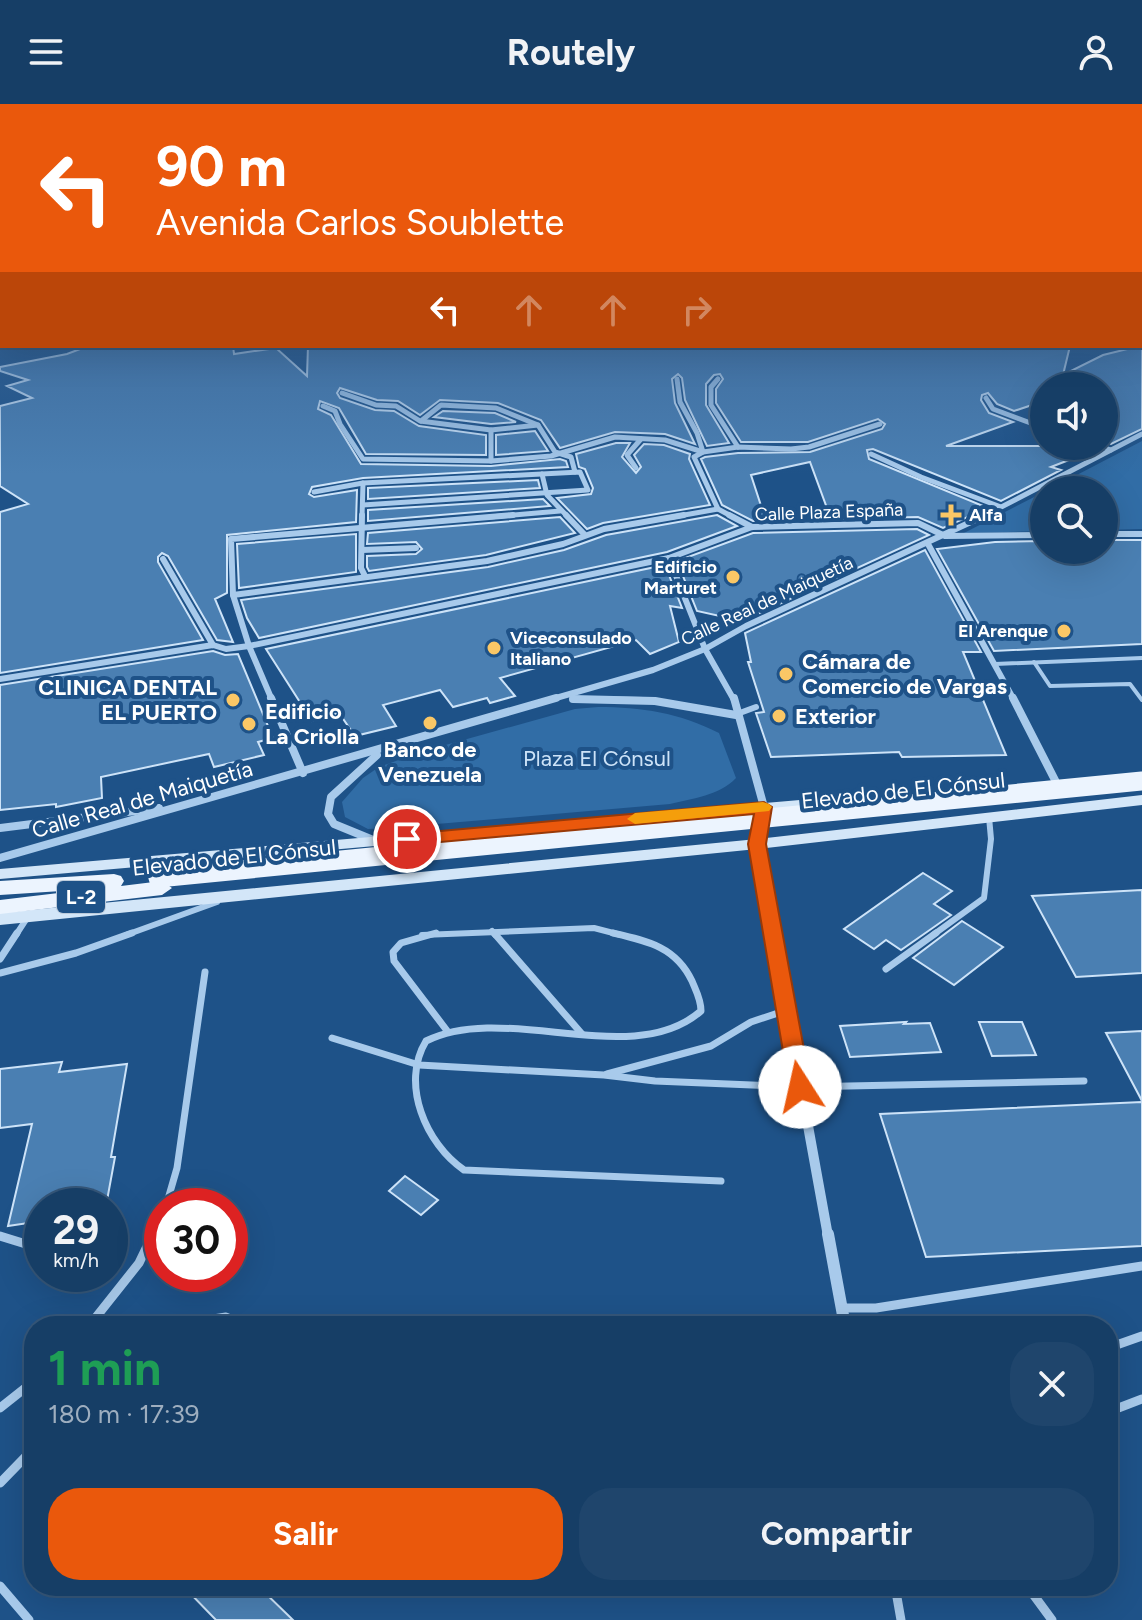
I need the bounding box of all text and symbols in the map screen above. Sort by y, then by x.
icon: menu [24,30,68,74]
icon: person [1074,30,1118,74]
text: Routely [507,31,635,74]
text: 90 m [156,133,287,200]
icon: left [24,136,128,240]
text: Avenida Carlos Soublette [156,201,564,244]
icon: left [423,288,467,332]
icon: ahead [507,288,551,332]
icon: ahead [591,288,635,332]
icon: right [675,288,719,332]
map controls [1030,372,1118,564]
button: sound [1030,372,1118,460]
button: search [1030,476,1118,564]
street label: Calle Plaza España [754,498,904,526]
marker: Alfa [940,504,962,526]
place label: Alfa [969,504,1003,526]
street label: Calle Real de Maiquetía [678,552,856,650]
place label: Edificio Marturet [644,556,717,599]
marker: Edificio Marturet [724,568,742,586]
place label: El Arenque [958,620,1048,642]
marker: El Arenque [1055,622,1073,640]
place label: Viceconsulado Italiano [510,627,632,670]
marker: Viceconsulado Italiano [485,639,503,657]
place label: Cámara de Comercio de Vargas [802,648,1007,700]
marker: Cámara de Comercio de Vargas [777,665,795,683]
place label: CLINICA DENTAL EL PUERTO [38,674,217,726]
marker: CLINICA DENTAL EL PUERTO [224,691,242,709]
place label: Edificio La Criolla [265,698,359,750]
place label: Exterior [795,703,876,730]
marker: Exterior [770,707,788,725]
marker: Banco de Venezuela [421,714,439,732]
marker: Edificio La Criolla [240,715,258,733]
place label: Banco de Venezuela [378,736,482,788]
park label: Plaza El Cónsul [523,745,671,772]
street label: Calle Real de Maiquetía [29,755,256,844]
street label: Elevado de El Cónsul [800,766,1006,815]
pin [373,805,441,873]
icon: arrive [385,817,429,861]
street label: Elevado de El Cónsul [131,833,337,882]
road number: L-2 [57,881,105,913]
position arrow [758,1045,842,1129]
speed limit sign: 30 [144,1188,248,1292]
text: 29 [53,1206,99,1254]
text: km/h [53,1248,99,1272]
text: 1 min [48,1339,161,1397]
button: close [1010,1342,1094,1426]
text: 180 m · 17:39 [48,1398,200,1430]
button: Salir [48,1488,563,1580]
button: Compartir [579,1488,1094,1580]

